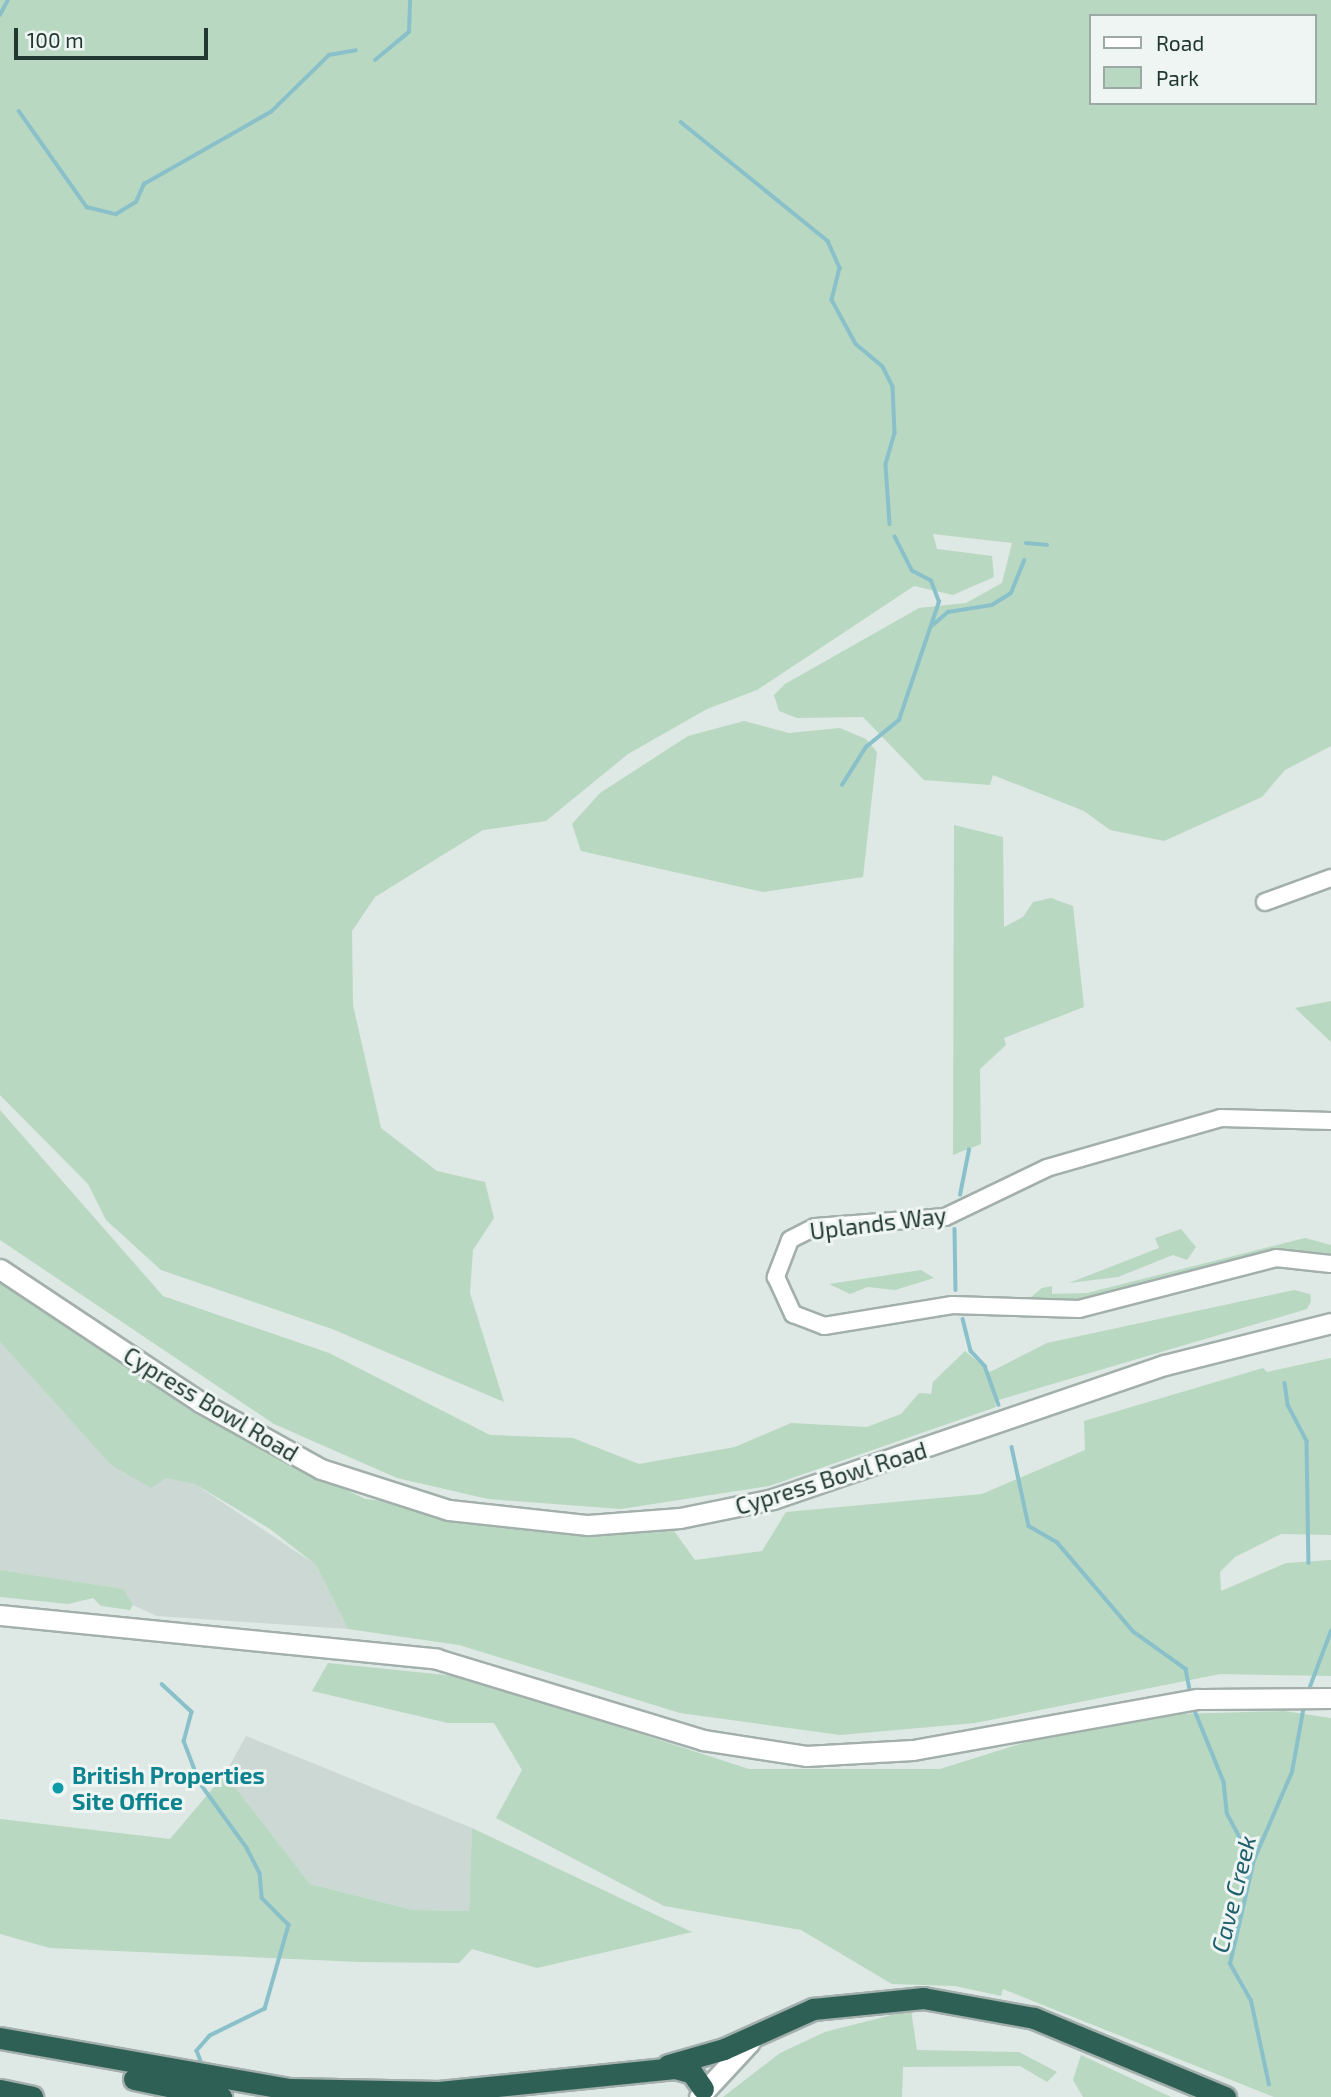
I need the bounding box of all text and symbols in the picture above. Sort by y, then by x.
scale bar [18,14,212,58]
legend [1090,14,1317,105]
text: 100 m [27,27,84,52]
text: Road [1156,30,1204,55]
text: Park [1156,65,1199,90]
street label: Uplands Way [808,1201,948,1245]
street label: Cypress Bowl Road [118,1341,304,1467]
street label: Cypress Bowl Road [732,1436,930,1520]
place label: British Properties Site Office [72,1761,265,1815]
marker: British Properties Site Office [50,1780,66,1796]
water label: Cave Creek [1205,1833,1261,1955]

